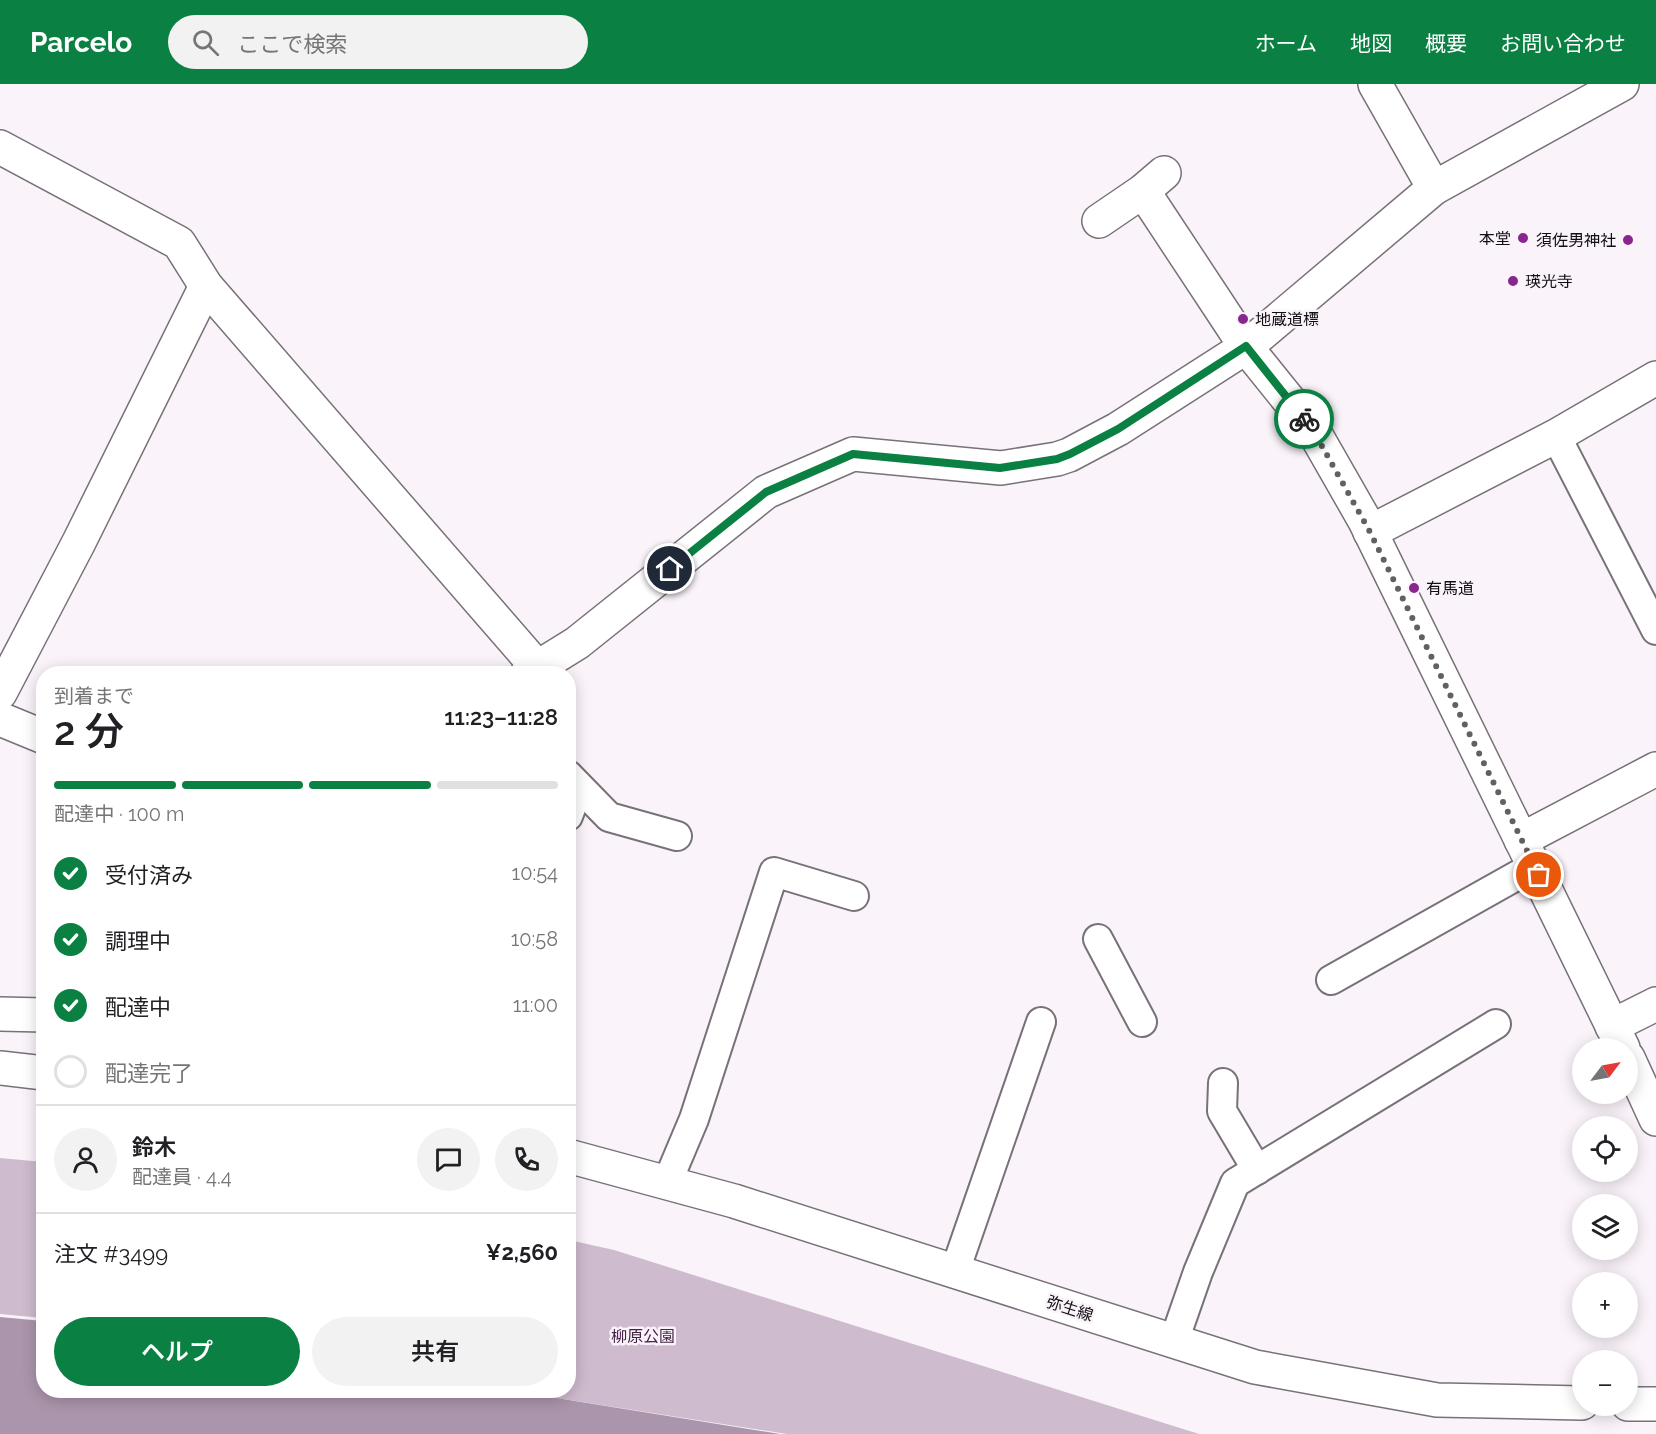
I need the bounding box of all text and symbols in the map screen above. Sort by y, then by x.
search box [168,15,588,69]
text: Parcelo [30,26,132,59]
icon: search [189,26,222,59]
text: ここで検索 [237,31,347,57]
text: ホーム [1255,31,1317,56]
text: 地図 [1350,31,1392,56]
text: 概要 [1425,31,1467,56]
text: お問い合わせ [1500,31,1626,56]
place label: 本堂 [1479,229,1511,248]
marker: 本堂 [1516,231,1530,245]
place label: 須佐男神社 [1536,231,1616,250]
marker: 須佐男神社 [1621,233,1635,247]
place label: 瑛光寺 [1525,272,1573,291]
marker: 瑛光寺 [1506,274,1520,288]
place label: 地蔵道標 [1255,310,1319,329]
marker: 地蔵道標 [1236,312,1250,326]
courier [1274,389,1334,449]
icon: bike [1288,403,1321,436]
pin [644,543,695,594]
icon: home [653,552,686,585]
place label: 有馬道 [1426,579,1474,598]
marker: 有馬道 [1407,581,1421,595]
text: 到着まで [54,684,134,708]
text: 11:23–11:28 [444,704,558,730]
text: 2 分 [54,708,124,754]
text: 配達中 · 100 m [54,802,185,826]
pin [1513,849,1564,900]
icon: check [54,857,87,890]
icon: bag [1522,858,1555,891]
text: 10:54 [512,861,558,885]
text: 受付済み [105,862,193,888]
icon: check [54,923,87,956]
text: 10:58 [511,927,558,951]
text: 調理中 [105,928,171,954]
icon: check [54,989,87,1022]
text: 11:00 [513,993,558,1017]
text: 配達中 [105,994,171,1020]
north arrow [1572,1038,1638,1104]
map controls [1572,1038,1638,1416]
text: 配達完了 [105,1060,193,1086]
button: locate [1572,1116,1638,1182]
button: person [54,1128,117,1191]
button: chat [417,1128,480,1191]
button: phone [495,1128,558,1191]
text: 鈴木 [132,1134,176,1160]
text: 配達員 · 4.4 [132,1165,232,1189]
button: layers [1572,1194,1638,1260]
text: ¥2,560 [486,1239,558,1265]
text: 注文 #3499 [54,1241,168,1267]
button: + [1572,1272,1638,1338]
street label: 弥生線 [1044,1292,1096,1325]
button: ヘルプ [54,1317,300,1386]
button: 共有 [312,1317,558,1386]
park label: 柳原公園 [611,1327,675,1346]
button: − [1572,1350,1638,1416]

